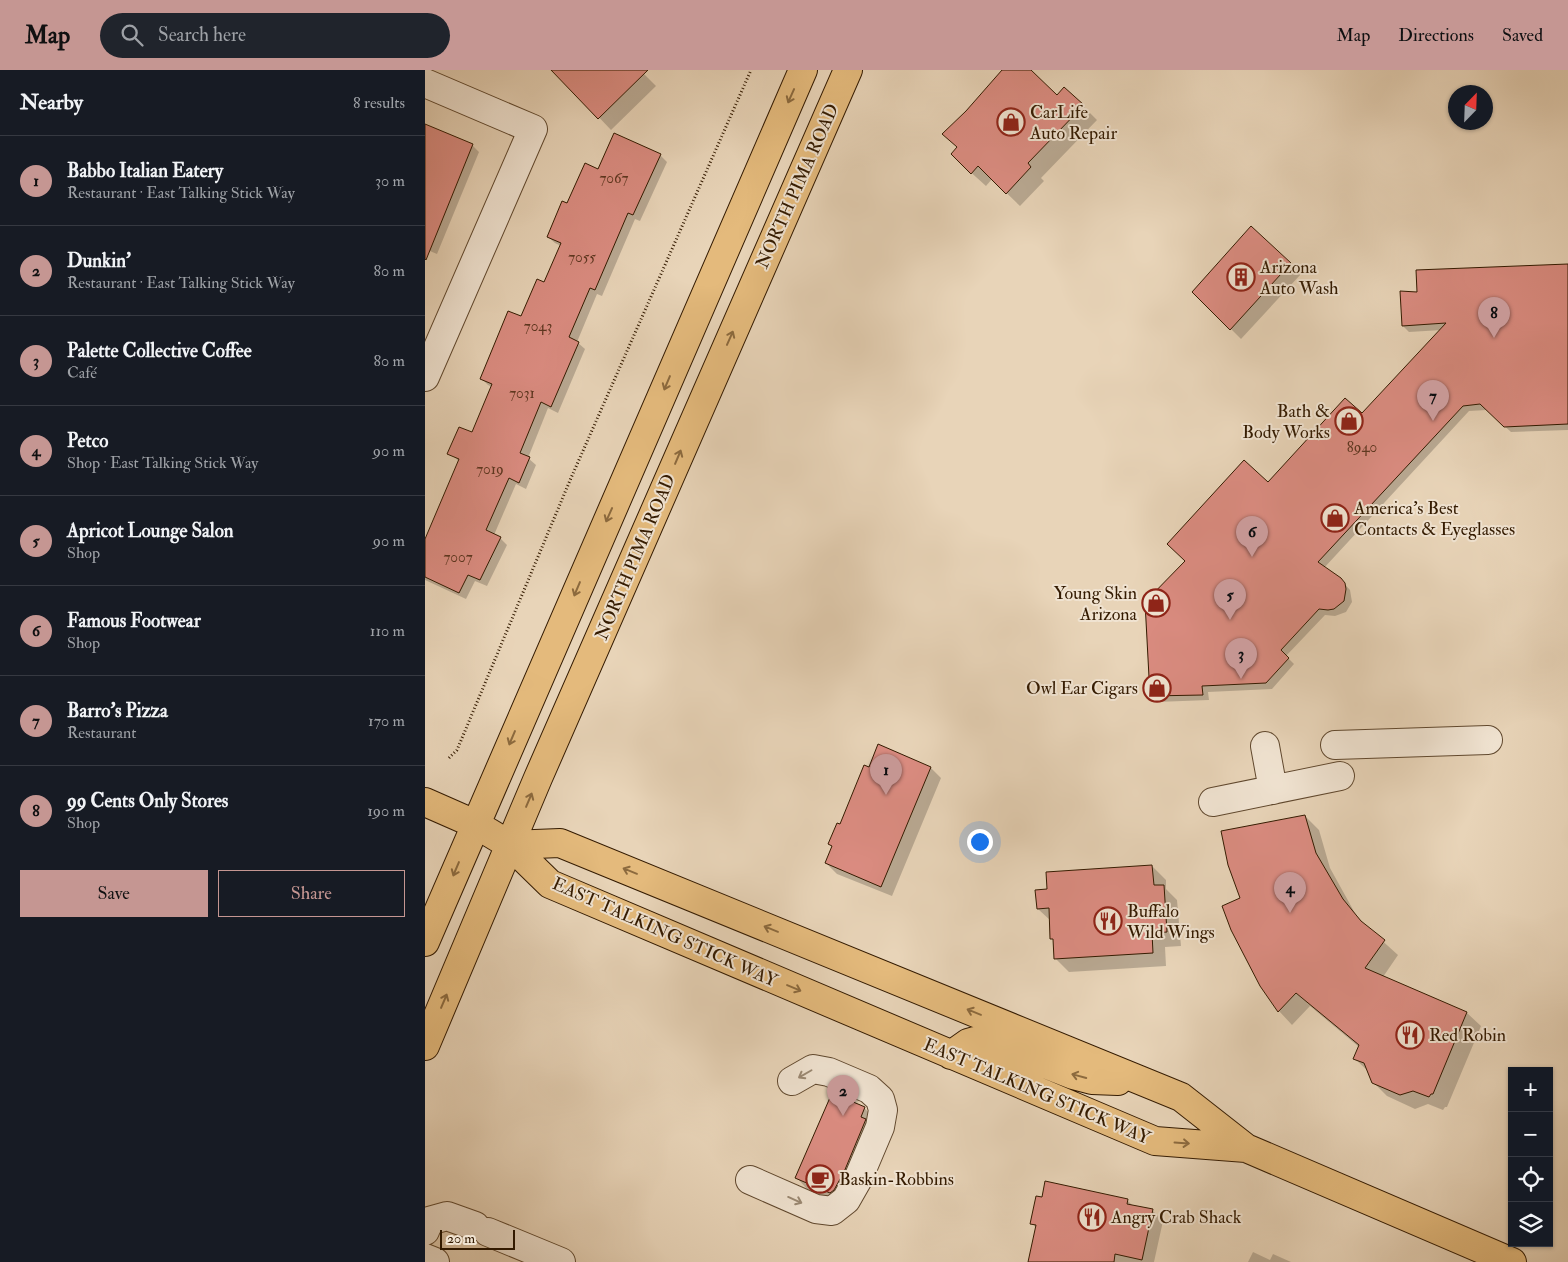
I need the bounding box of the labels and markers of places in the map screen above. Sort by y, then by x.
place label: CarLife Auto Repair [1029,101,1117,145]
shop icon: CarLife Auto Repair [996,107,1026,137]
place label: Arizona Auto Wash [1259,256,1339,300]
building icon: Arizona Auto Wash [1226,262,1256,292]
pin: 8 [1478,297,1510,338]
pin: 7 [1417,380,1449,421]
place label: Bath & Body Works [1242,400,1330,444]
shop icon: Bath & Body Works [1334,406,1364,436]
place label: America's Best Contacts & Eyeglasses [1353,497,1515,541]
shop icon: America's Best Contacts & Eyeglasses [1320,503,1350,533]
pin: 6 [1236,516,1268,557]
pin: 5 [1214,579,1246,620]
place label: Young Skin Arizona [1054,582,1138,626]
shop icon: Young Skin Arizona [1141,588,1171,618]
pin: 3 [1225,638,1257,679]
shop icon: Owl Ear Cigars [1142,673,1172,703]
place label: Owl Ear Cigars [1026,677,1138,700]
pin: 1 [870,754,902,795]
pin: 4 [1274,872,1306,913]
place label: Buffalo Wild Wings [1126,900,1215,944]
restaurant icon: Buffalo Wild Wings [1093,906,1123,936]
restaurant icon: Red Robin [1395,1020,1425,1050]
place label: Red Robin [1429,1024,1506,1047]
pin: 2 [827,1075,859,1116]
cafe icon: Baskin-Robbins [805,1164,835,1194]
place label: Baskin-Robbins [839,1168,954,1191]
restaurant icon: Angry Crab Shack [1077,1202,1107,1232]
place label: Angry Crab Shack [1110,1206,1242,1229]

